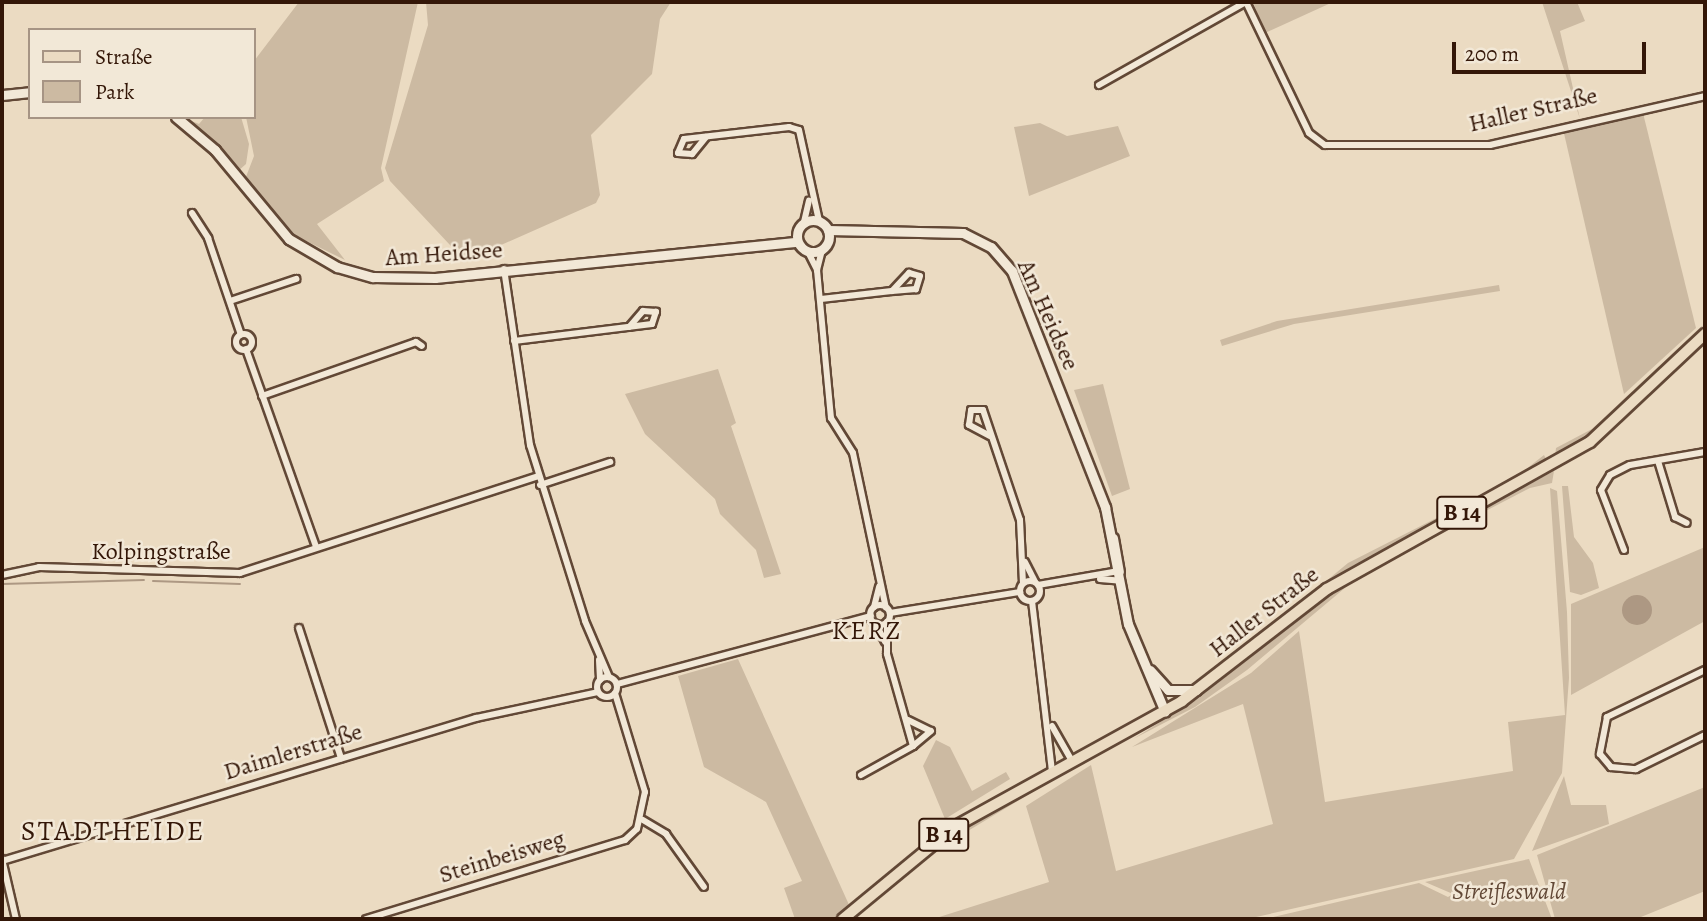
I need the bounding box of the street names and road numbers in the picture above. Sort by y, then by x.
street label: Haller Straße [1466,81,1600,139]
street label: Am Heidsee [384,236,504,272]
street label: Am Heidsee [1011,256,1085,374]
road number: B 14 [1436,494,1488,533]
street label: Kolpingstraße [91,538,231,566]
street label: Haller Straße [1204,560,1324,664]
street label: Daimlerstraße [220,717,366,787]
road number: B 14 [918,816,970,855]
street label: Steinbeisweg [436,824,568,890]

